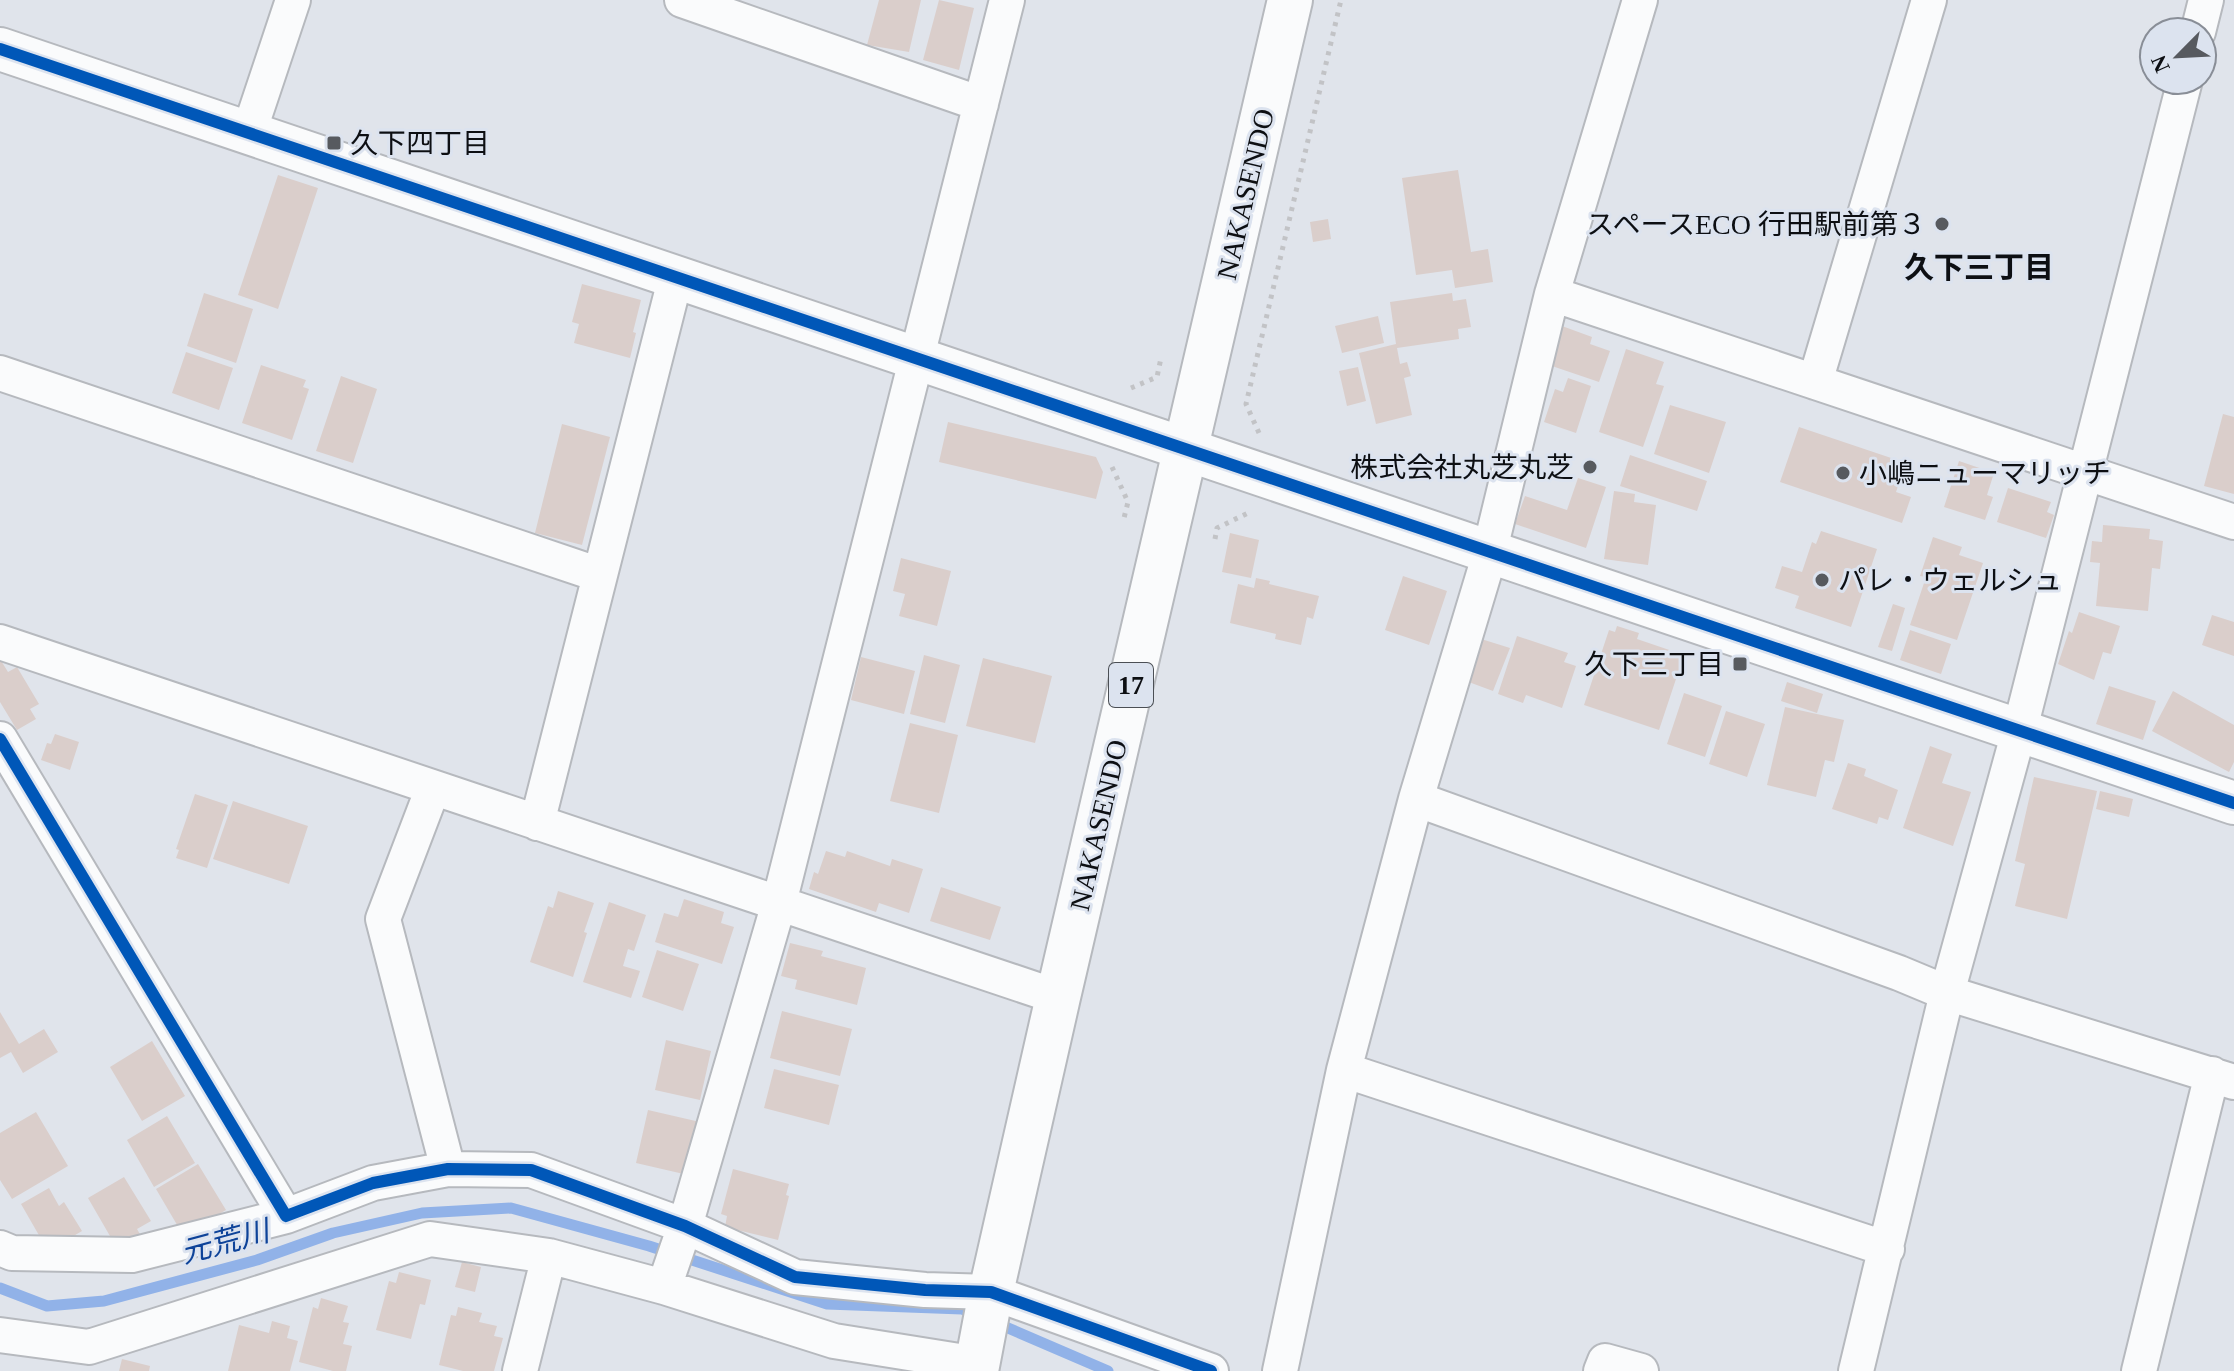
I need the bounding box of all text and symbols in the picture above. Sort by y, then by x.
north arrow [2138,16,2218,96]
text: N [2145,51,2175,76]
street label: NAKASENDO [1211,106,1280,282]
place label: 久下四丁目 [350,128,490,159]
marker: 久下四丁目 [325,134,343,152]
place label: スペースECO 行田駅前第３ [1586,209,1926,240]
marker: スペースECO 行田駅前第３ [1933,215,1951,233]
district label: 久下三丁目 [1904,251,2054,284]
place label: 株式会社丸芝丸芝 [1350,452,1574,483]
marker: 株式会社丸芝丸芝 [1581,458,1599,476]
place label: 小嶋ニューマリッチ [1859,458,2111,489]
marker: 小嶋ニューマリッチ [1834,464,1852,482]
place label: パレ・ウェルシュ [1838,565,2062,596]
marker: パレ・ウェルシュ [1813,571,1831,589]
place label: 久下三丁目 [1584,649,1724,680]
marker: 久下三丁目 [1731,655,1749,673]
road number: 17 [1109,663,1153,707]
street label: NAKASENDO [1064,737,1133,913]
water label: 元荒川 [177,1213,276,1269]

